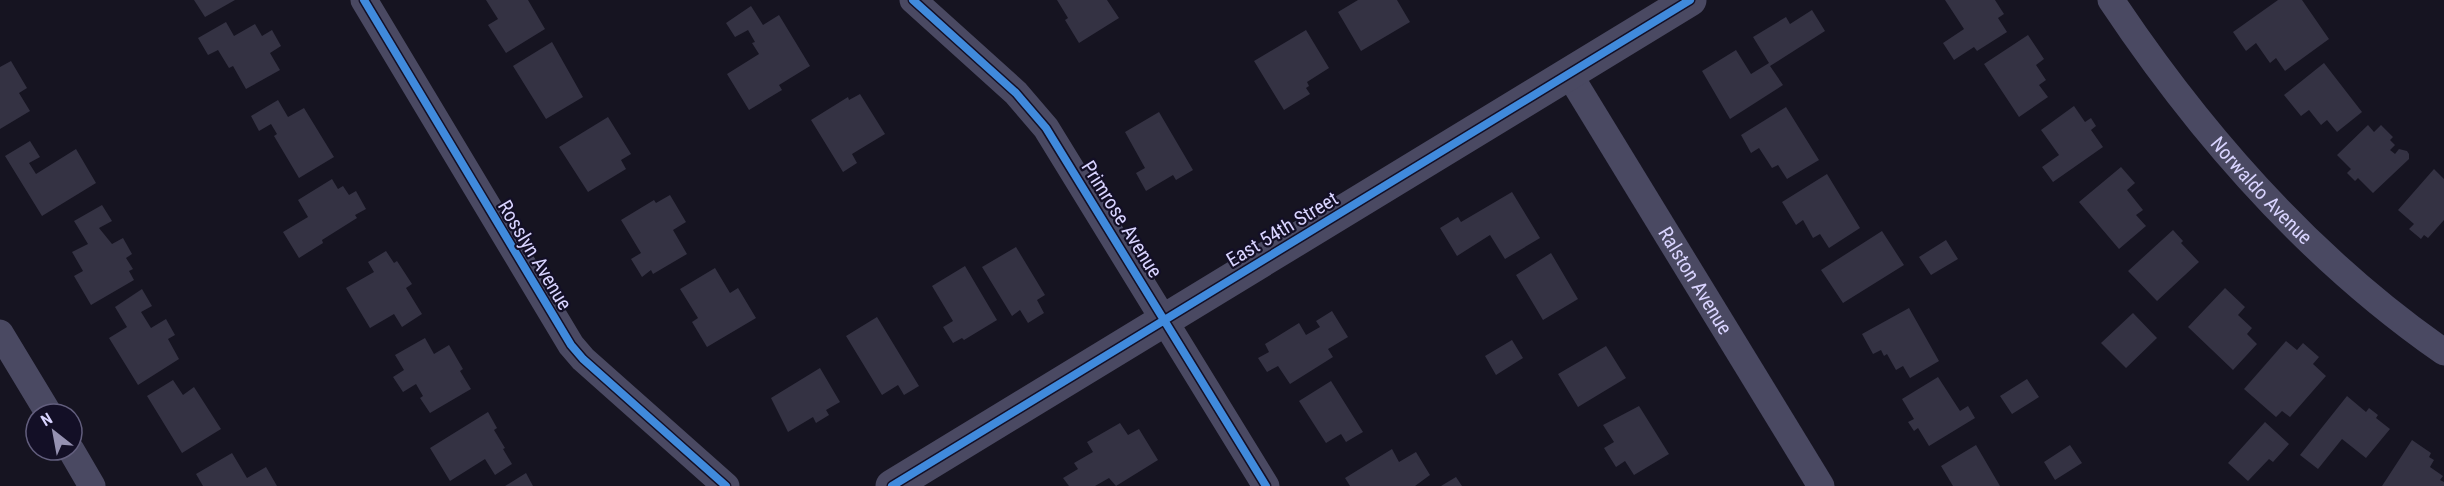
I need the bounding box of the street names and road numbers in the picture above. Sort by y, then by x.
street label: Norwaldo Avenue [2206,132,2317,249]
street label: Primrose Avenue [1076,156,1168,282]
street label: East 54th Street [1222,186,1342,272]
street label: Rosslyn Avenue [493,196,577,314]
street label: Ralston Avenue [1653,222,1737,339]

